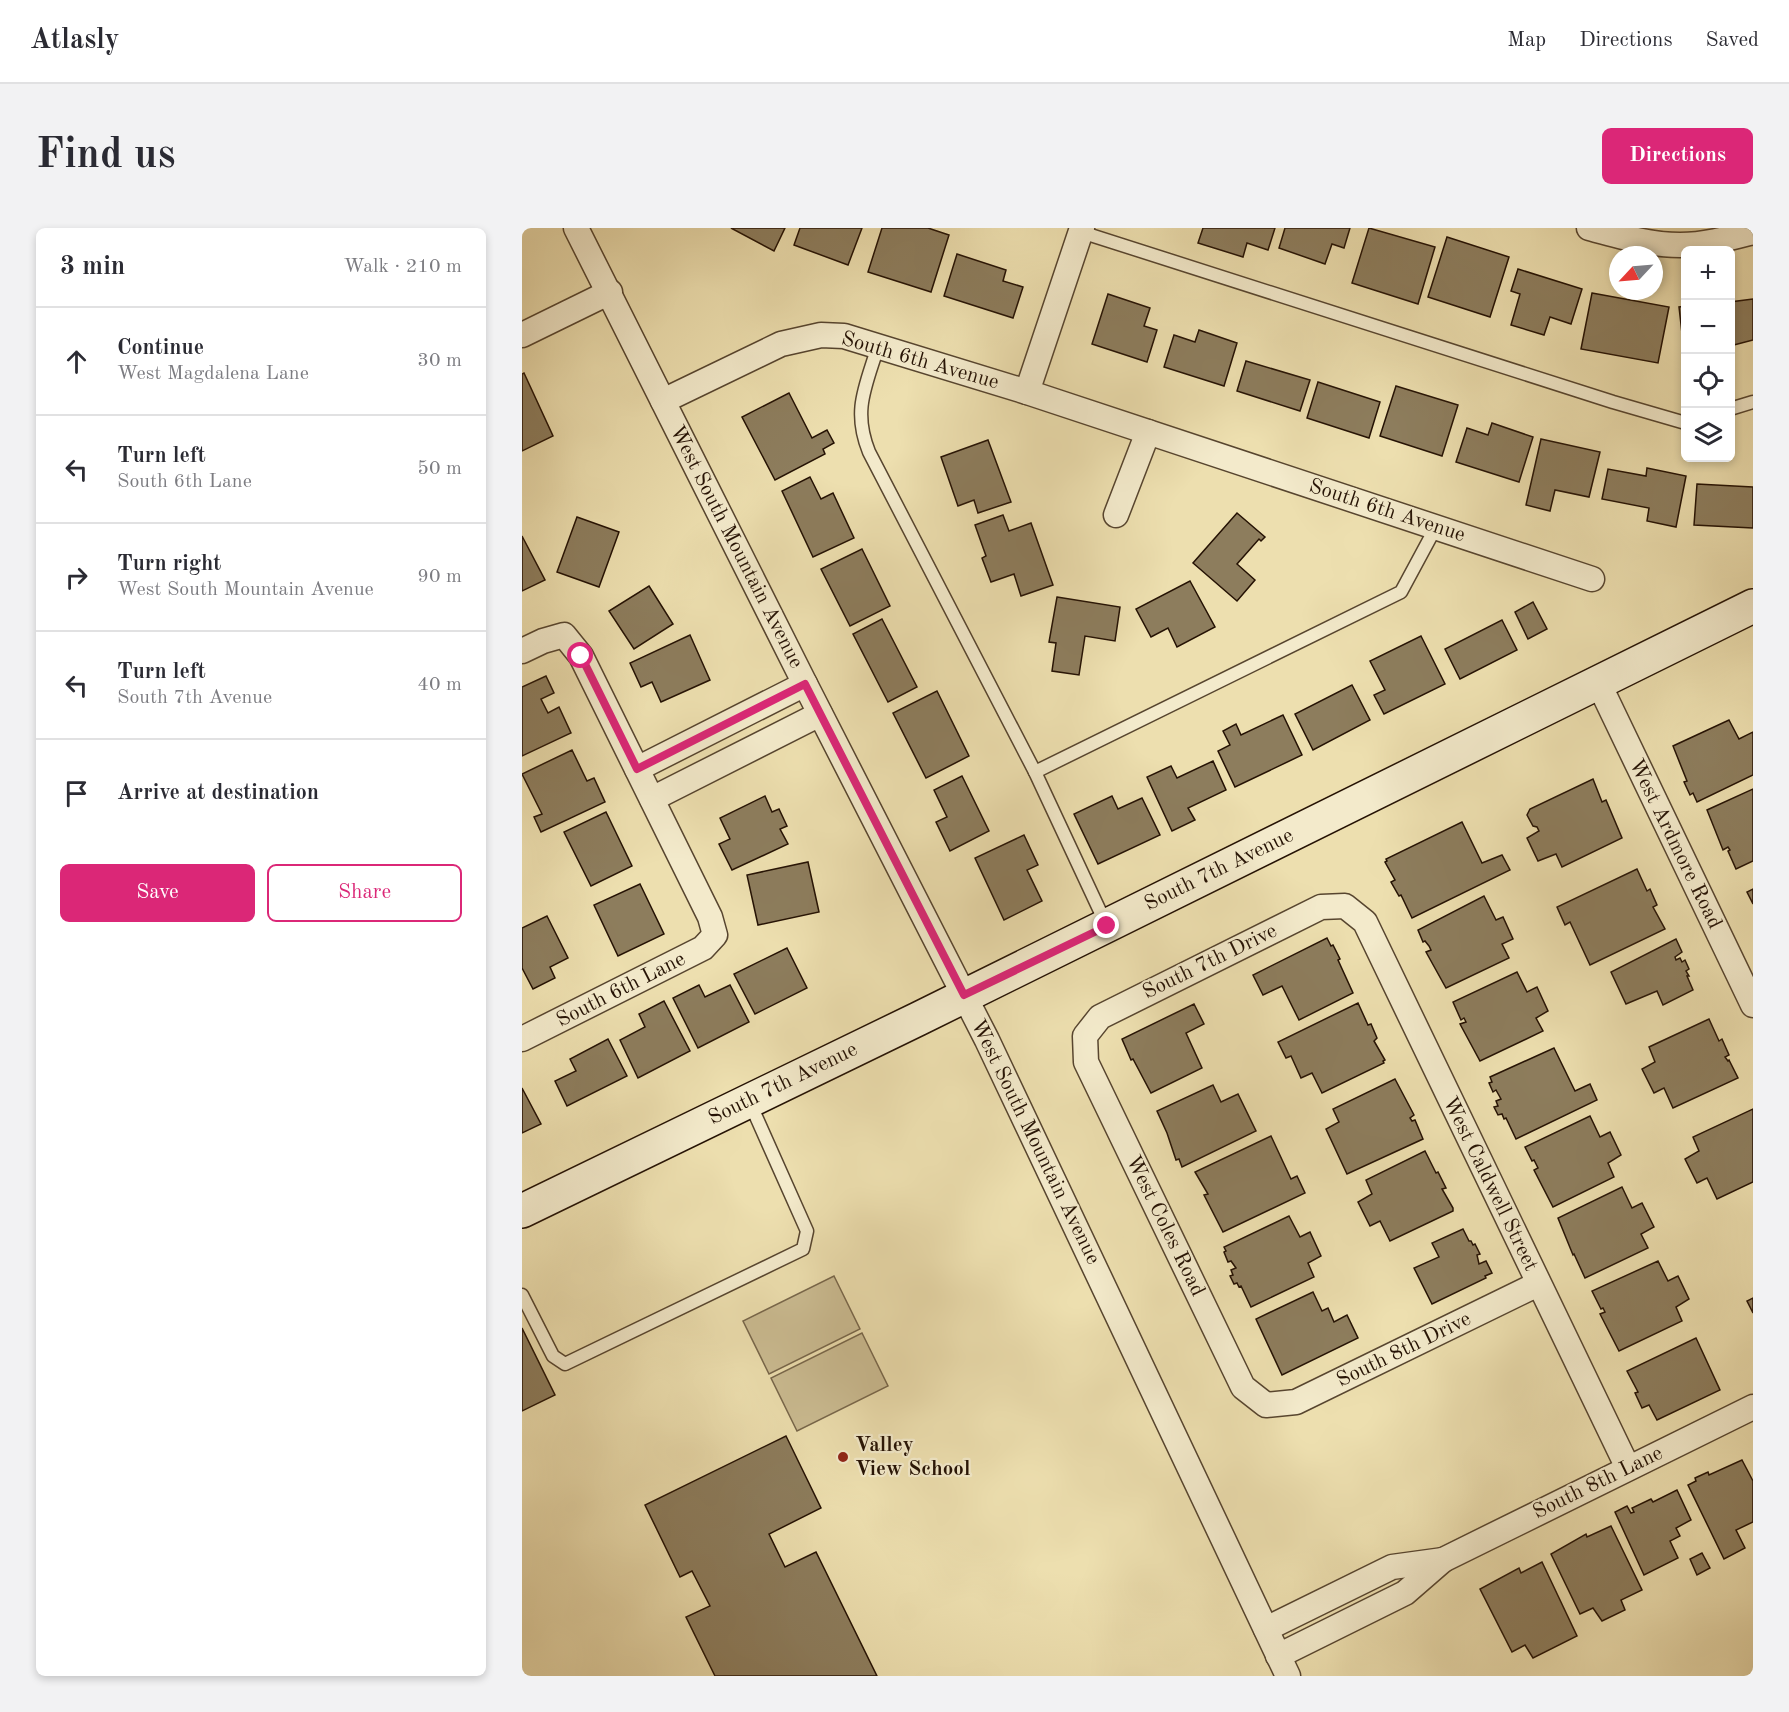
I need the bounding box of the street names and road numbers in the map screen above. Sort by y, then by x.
street label: South 6th Avenue [839,328,1001,394]
street label: West South Mountain Avenue [665,422,807,672]
street label: South 6th Avenue [1306,476,1468,546]
street label: West Ardmore Road [1625,756,1725,932]
street label: South 7th Avenue [1141,825,1297,915]
street label: South 7th Drive [1140,920,1280,1004]
street label: South 6th Lane [553,949,689,1031]
street label: West South Mountain Avenue [966,1016,1104,1268]
street label: South 7th Avenue [705,1039,861,1129]
street label: West Caldwell Street [1439,1093,1541,1275]
street label: West Coles Road [1122,1152,1208,1300]
street label: South 8th Drive [1334,1308,1474,1392]
street label: South 8th Lane [1530,1443,1666,1523]

